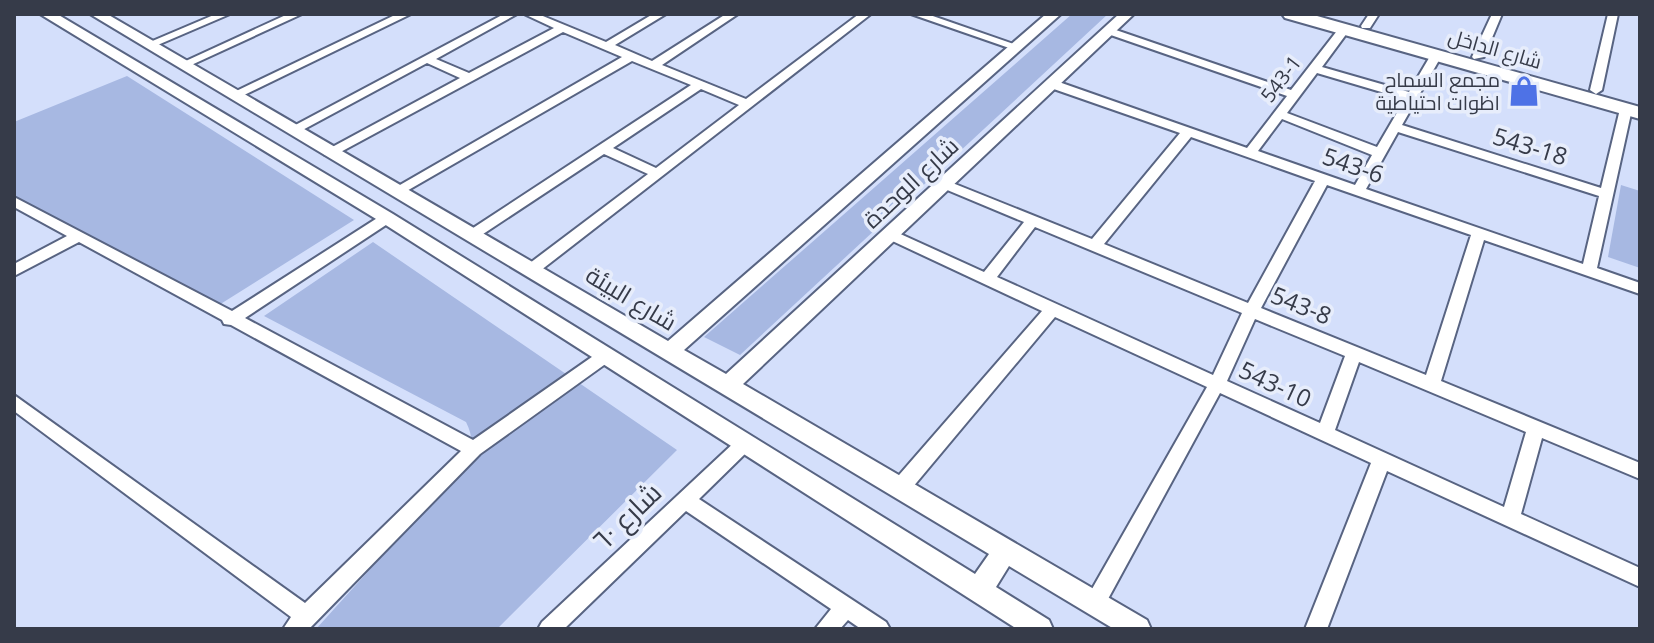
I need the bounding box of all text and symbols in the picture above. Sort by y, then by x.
street label: شارع الداخل [1445,22,1545,76]
street label: 543-1 [1254,50,1307,108]
place label: مجمع السماح اظوات احتياطية [1375,66,1500,116]
shop icon: مجمع السماح اظوات احتياطية [1507,74,1541,108]
street label: 543-18 [1489,119,1572,173]
street label: شارع الوحدة [855,129,966,236]
street label: 543-6 [1319,139,1388,190]
street label: شارع البيئة [580,258,683,339]
street label: 543-8 [1266,278,1337,332]
street label: 543-10 [1234,353,1317,415]
street label: شارع ٦٠ [584,473,670,558]

